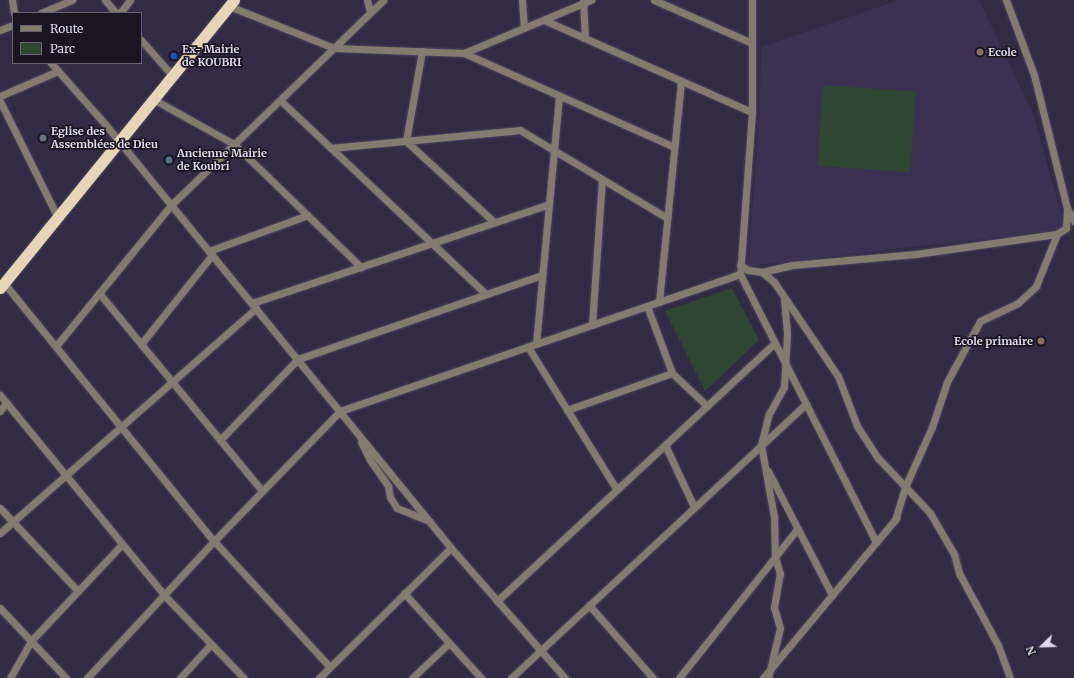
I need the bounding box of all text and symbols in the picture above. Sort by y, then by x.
legend [12,12,142,64]
text: Route [50,21,83,36]
text: Parc [50,41,75,56]
place label: Ex- Mairie de KOUBRI [182,43,241,69]
place label: Ecole [988,45,1017,59]
marker: Ecole [975,47,985,57]
marker: Ex- Mairie de KOUBRI [169,51,179,61]
place label: Eglise des Assemblées de Dieu [51,125,158,151]
marker: Eglise des Assemblées de Dieu [38,133,48,143]
place label: Ancienne Mairie de Koubri [177,147,267,173]
marker: Ancienne Mairie de Koubri [164,155,174,165]
place label: Ecole primaire [954,334,1033,348]
marker: Ecole primaire [1036,336,1046,346]
north arrow [1022,626,1062,666]
text: N [1023,644,1039,657]

